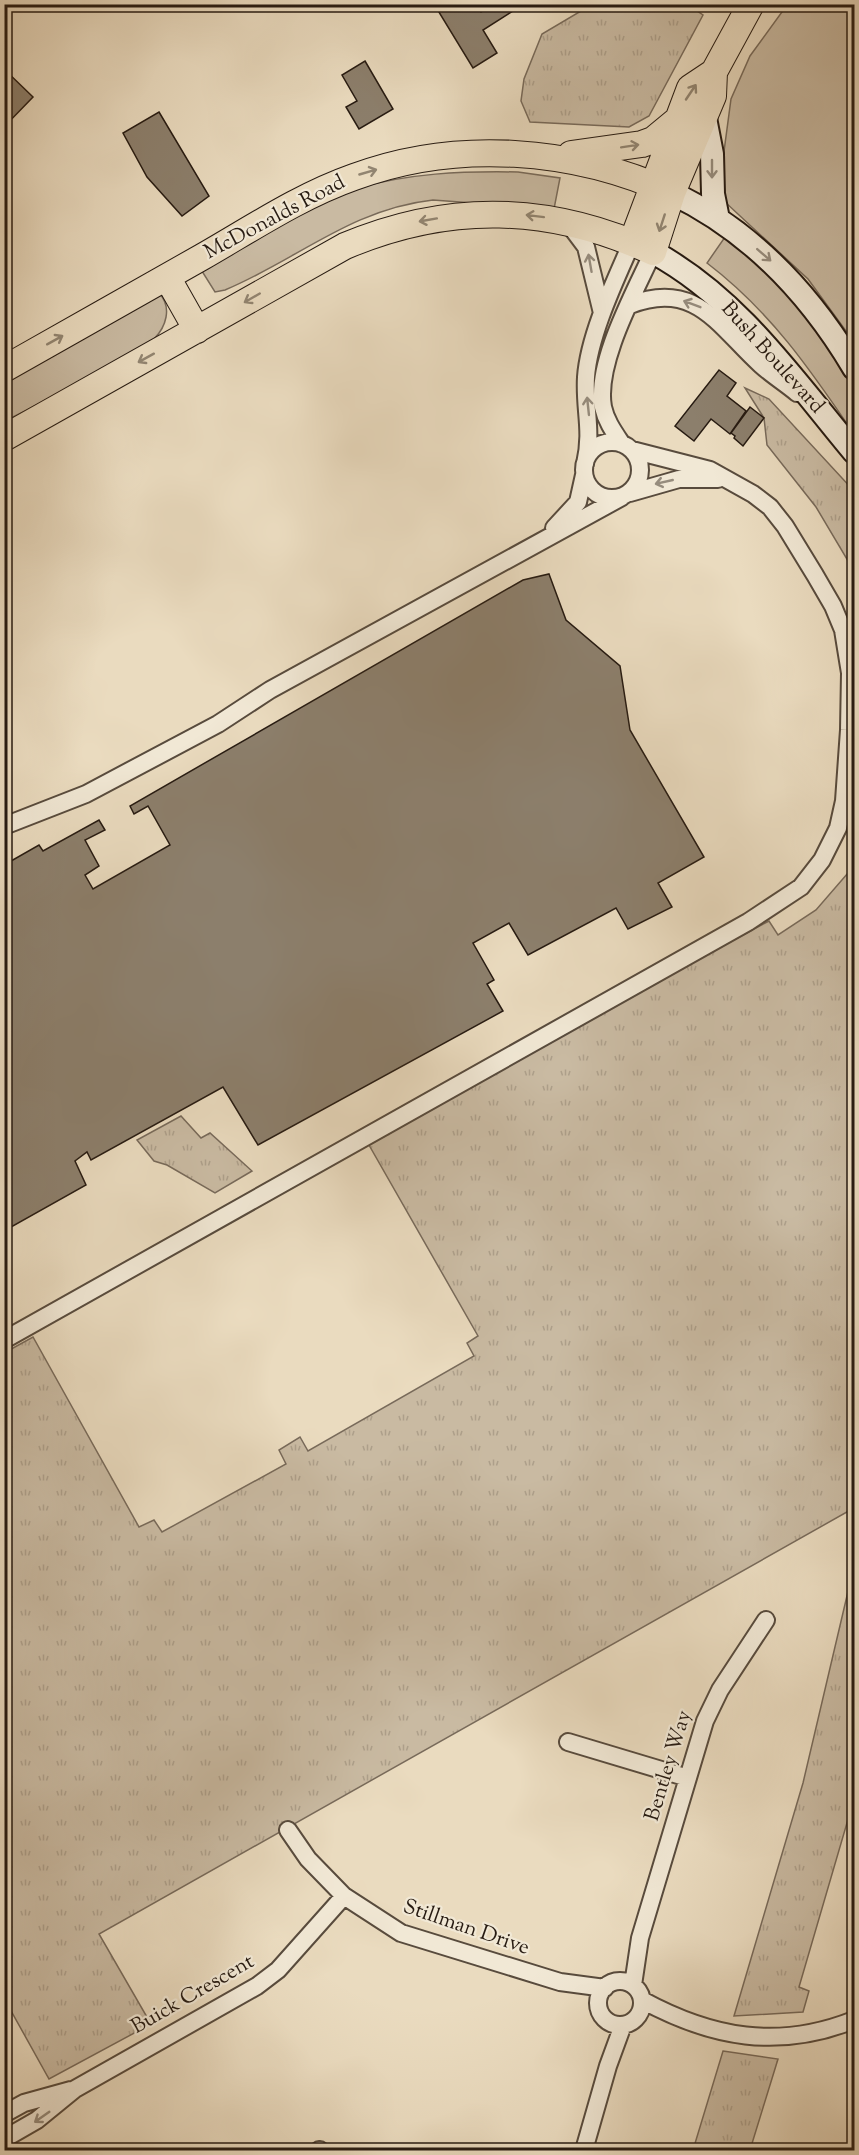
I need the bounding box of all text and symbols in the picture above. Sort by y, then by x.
one-way arrow [684,84,697,101]
one-way arrow [619,141,639,152]
one-way arrow [706,158,718,178]
one-way arrow [358,166,377,177]
street label: McDonalds Road [199,168,351,268]
one-way arrow [526,211,545,222]
one-way arrow [656,213,667,232]
one-way arrow [419,214,439,225]
one-way arrow [756,248,771,262]
one-way arrow [584,254,595,274]
one-way arrow [243,293,260,305]
street label: Bush Boulevard [713,295,831,421]
one-way arrow [683,298,702,309]
one-way arrow [46,334,64,345]
one-way arrow [138,352,155,364]
one-way arrow [582,397,593,417]
one-way arrow [655,476,674,488]
street label: Bentley Way [638,1706,700,1825]
street label: Stillman Drive [399,1892,533,1964]
street label: Buick Crescent [126,1948,260,2042]
one-way arrow [34,2111,50,2123]

